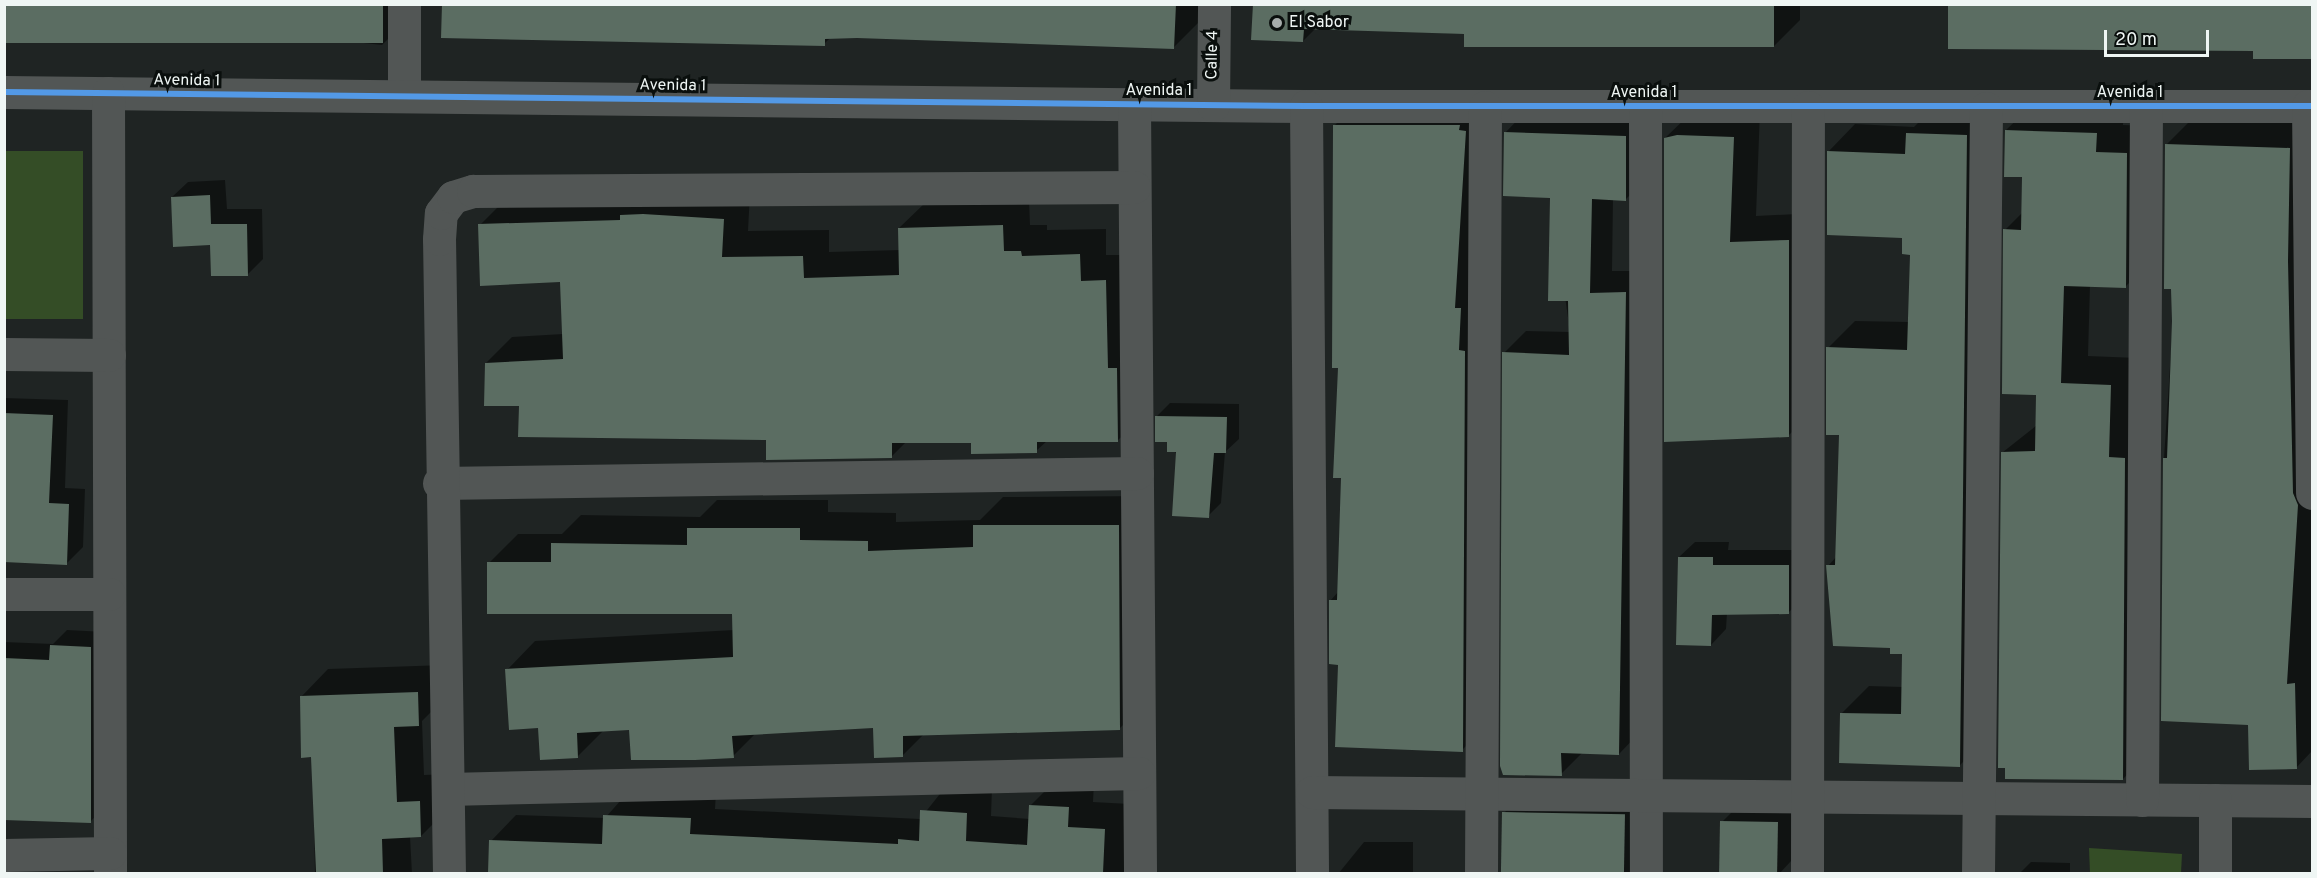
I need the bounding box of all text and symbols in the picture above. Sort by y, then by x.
place label: El Sabor [1289,13,1349,33]
marker: El Sabor [1270,16,1284,30]
scale bar [2107,18,2212,56]
text: 20 m [2115,29,2157,52]
street label: Calle 4 [1203,30,1223,80]
street label: Avenida 1 [153,71,221,91]
street label: Avenida 1 [639,76,707,96]
street label: Avenida 1 [1125,81,1193,101]
street label: Avenida 1 [1610,83,1678,103]
street label: Avenida 1 [2096,83,2164,103]

